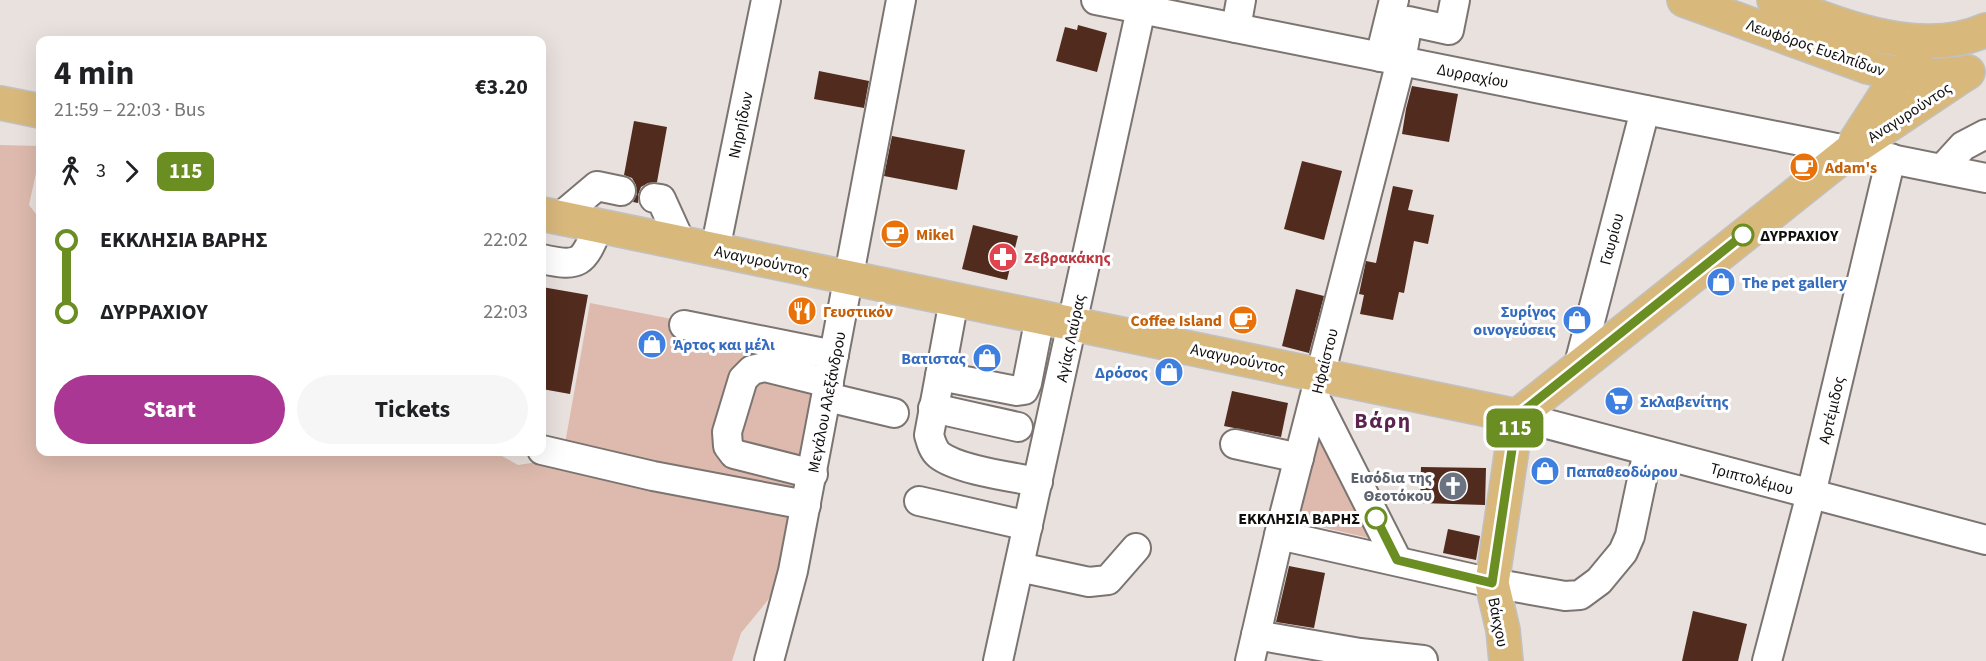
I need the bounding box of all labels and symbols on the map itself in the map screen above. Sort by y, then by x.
street label: Λεωφόρος Ευελπίδων [1743,14,1888,82]
street label: Δυρραχίου [1435,58,1510,94]
street label: Αναγυρούντος [1863,77,1956,148]
street label: Νηρηίδων [723,89,759,161]
cafe icon: Adam's [1788,151,1820,183]
place label: Adam's [1824,157,1877,179]
street label: Γαυρίου [1594,211,1629,268]
cafe icon: Mikel [879,218,911,250]
place label: Mikel [916,224,954,246]
marker: ΔΥΡΡΑΧΙΟΥ [1732,224,1754,246]
place label: ΔΥΡΡΑΧΙΟΥ [1760,225,1839,247]
street label: Αναγυρούντος [712,240,811,282]
pharmacy icon: Ζεβρακάκης [987,241,1019,273]
place label: Ζεβρακάκης [1024,247,1111,269]
shop icon: The pet gallery [1705,266,1737,298]
place label: The pet gallery [1742,272,1848,294]
street label: Αγίας Λαύρας [1051,292,1091,384]
restaurant icon: Γευστικόν [786,295,818,327]
place label: Γευστικόν [823,301,894,323]
place label: Συρίγος οινογεύσεις [1473,301,1556,341]
cafe icon: Coffee Island [1227,304,1259,336]
shop icon: Συρίγος οινογεύσεις [1561,304,1593,336]
place label: Coffee Island [1131,310,1222,332]
street label: Ηφαίστου [1306,326,1344,396]
shop icon: Άρτος και μέλι [636,328,668,360]
street label: Μεγάλου Αλεξάνδρου [802,330,851,475]
place label: Άρτος και μέλι [673,334,775,356]
street label: Αναγυρούντος [1188,338,1287,380]
shop icon: Βατιστας [971,342,1003,374]
place label: Βατιστας [901,348,966,370]
shop icon: Δρόσος [1153,356,1185,388]
place label: Δρόσος [1095,362,1148,384]
street label: Αρτέμιδος [1814,374,1850,446]
supermarket icon: Σκλαβενίτης [1603,385,1635,417]
place label: Σκλαβενίτης [1640,391,1729,413]
district label: Βάρη [1354,405,1412,437]
line badge: 115 [1480,408,1550,448]
shop icon: Παπαθεοδώρου [1529,455,1561,487]
street label: Τριπτολέμου [1708,457,1796,501]
place label: Παπαθεοδώρου [1566,461,1678,483]
place label: Εισόδια της Θεοτόκου [1350,467,1432,507]
church icon: Εισόδια της Θεοτόκου [1437,470,1469,502]
marker: ΕΚΚΛΗΣΙΑ ΒΑΡΗΣ [1365,507,1387,529]
place label: ΕΚΚΛΗΣΙΑ ΒΑΡΗΣ [1238,508,1360,530]
street label: Βάκχου [1482,595,1514,649]

